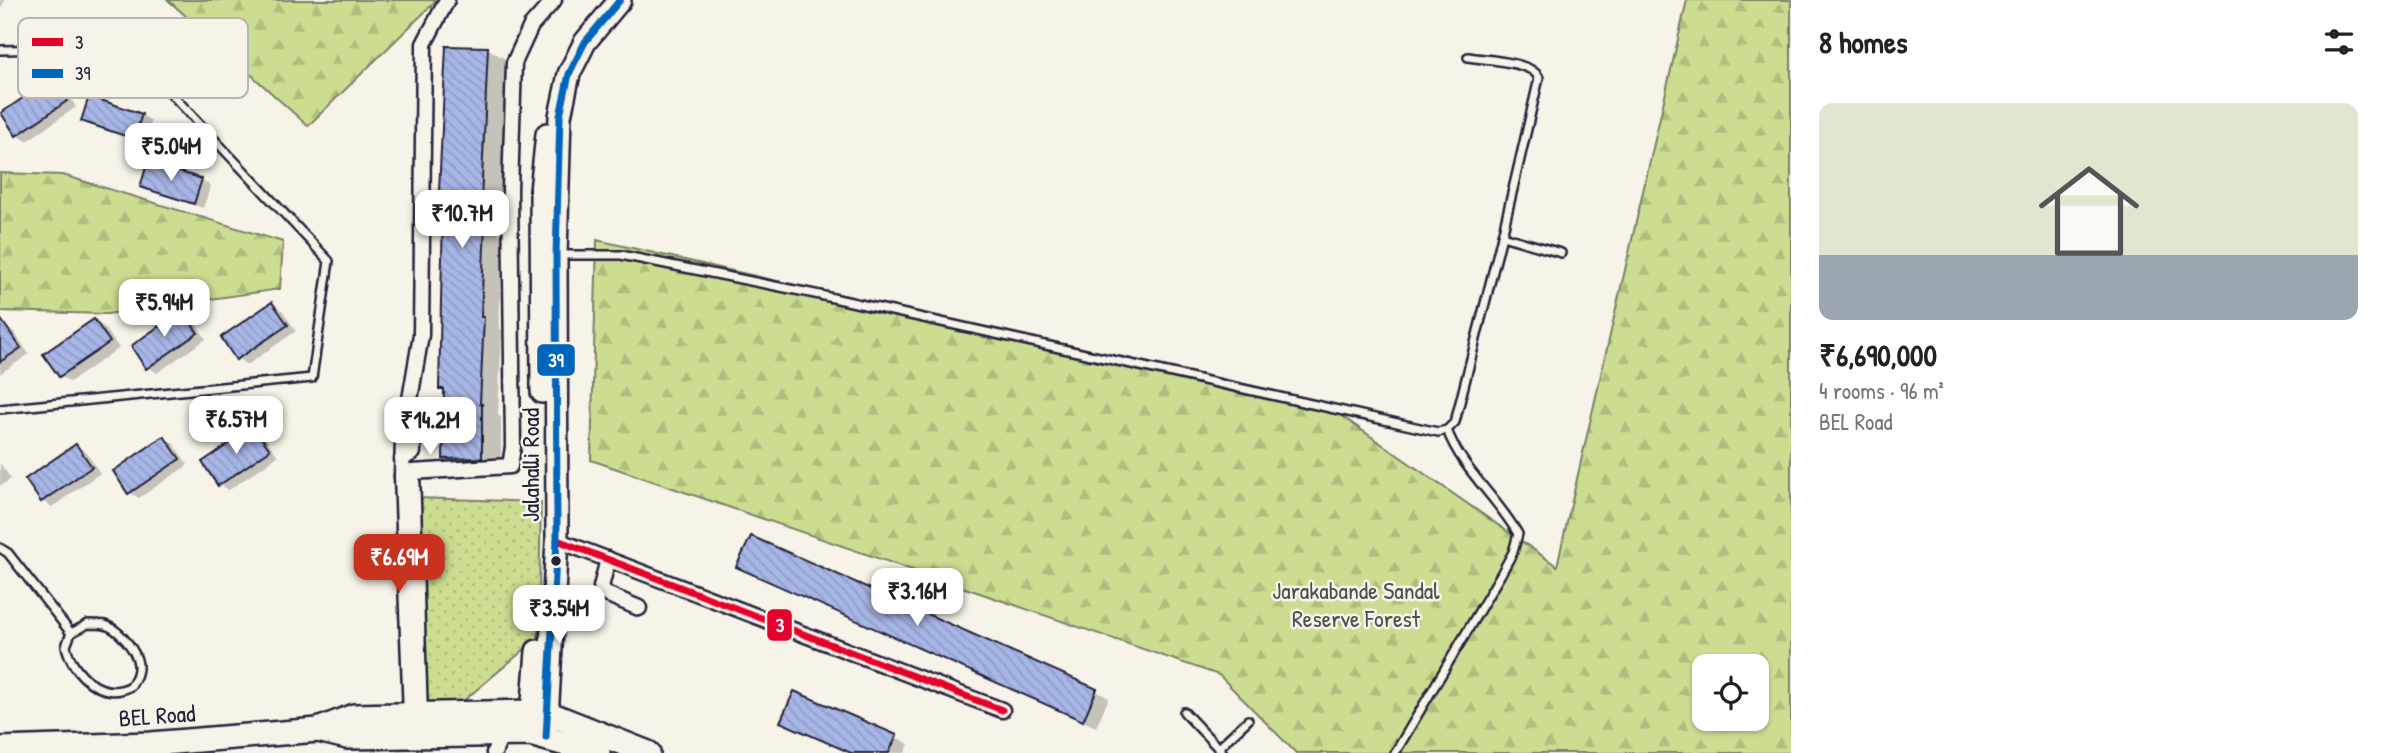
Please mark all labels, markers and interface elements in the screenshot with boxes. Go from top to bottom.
legend [18,18,248,98]
text: 8 homes [1819,22,1907,62]
icon: filters [2320,23,2358,61]
text: 3 [75,29,84,55]
text: 39 [75,60,91,86]
pin: ₹5.04M [114,124,228,183]
text: ₹5.04M [141,130,201,161]
icon: home [2026,148,2152,274]
pin: ₹10.7M [405,190,519,250]
text: ₹10.7M [431,197,493,228]
pin: ₹5.94M [107,280,221,339]
text: ₹5.94M [135,286,193,317]
text: ₹6,690,000 [1819,335,1937,375]
line badge: 39 [536,343,576,377]
text: 39 [548,347,564,373]
text: 4 rooms · 96 m² [1819,375,1944,406]
pin: ₹6.57M [179,396,293,456]
pin: ₹14.2M [373,398,487,457]
text: ₹6.57M [205,403,267,434]
text: ₹14.2M [400,404,460,435]
text: BEL Road [1819,406,1892,437]
street label: Jalahalli Road [514,408,546,522]
pin: ₹6.69M [342,534,456,594]
text: ₹6.69M [370,541,428,572]
unlabelled marker [549,554,563,568]
pin: ₹3.16M [860,568,974,628]
park label: Jarakabande Sandal Reserve Forest [1272,574,1440,634]
text: ₹3.16M [887,575,947,606]
pin: ₹3.54M [502,586,616,645]
text: ₹3.54M [529,592,589,623]
line badge: 3 [766,608,793,642]
text: 3 [776,612,785,638]
map controls [1692,654,1769,731]
button: locate [1692,654,1769,731]
street label: BEL Road [118,696,196,734]

